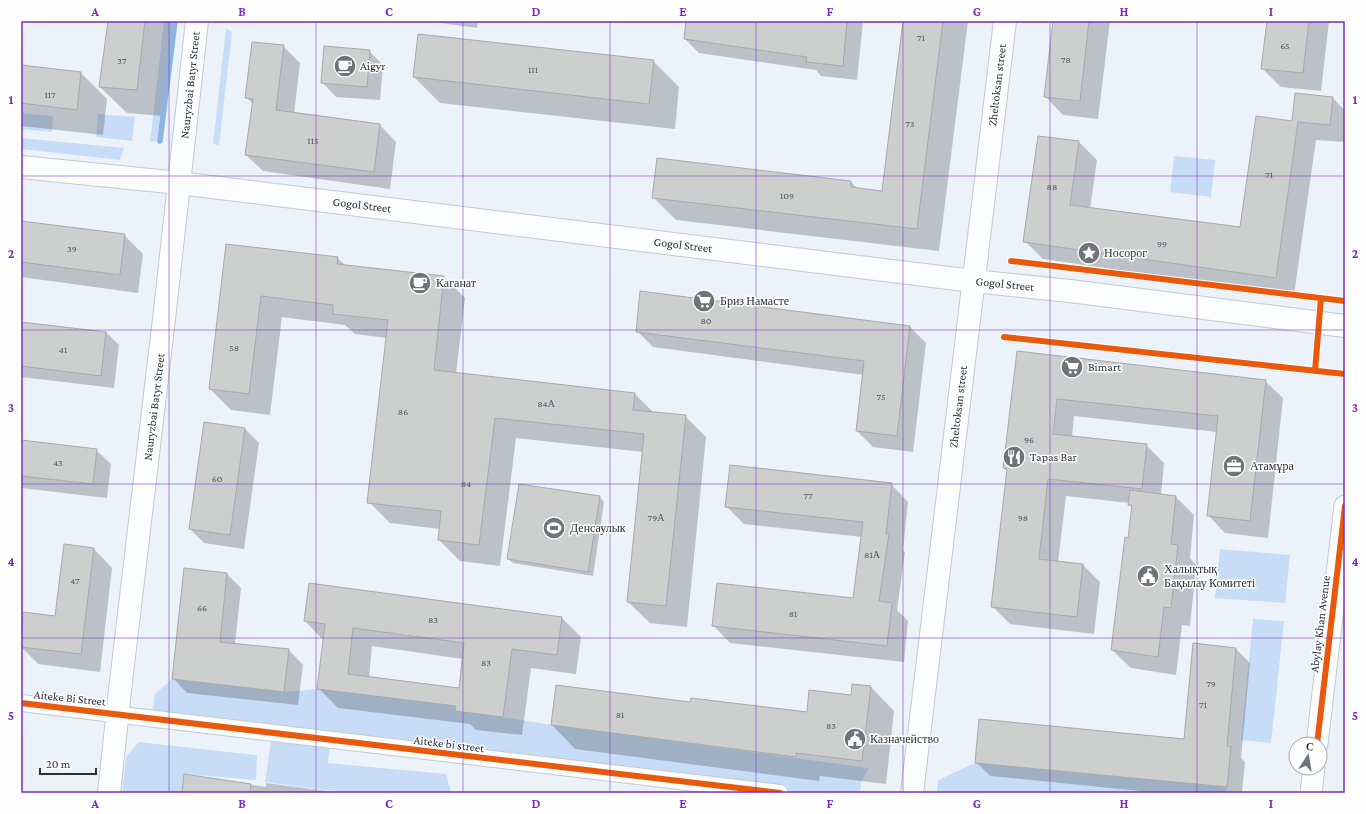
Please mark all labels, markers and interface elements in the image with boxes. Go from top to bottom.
text: A [90,4,99,19]
text: B [238,4,246,19]
text: C [385,4,393,19]
text: D [532,4,541,19]
text: E [679,4,687,19]
text: F [827,4,834,19]
text: G [973,4,981,19]
text: H [1120,4,1129,19]
text: I [1269,4,1273,19]
street label: Nauryzbai Batyr Street [177,30,203,139]
house number: 71 [917,32,925,43]
house number: 65 [1280,40,1290,51]
street label: Zheltoksan street [985,42,1009,127]
cafe icon: Aigyr [332,53,358,79]
house number: 78 [1061,54,1071,65]
house number: 37 [117,55,127,66]
place label: Aigyr [360,59,386,73]
house number: 111 [528,64,538,75]
house number: 117 [44,89,56,100]
text: 1 [9,92,14,107]
text: 1 [1353,92,1358,107]
house number: 73 [905,118,915,129]
house number: 115 [307,135,319,146]
house number: 71 [1265,169,1273,180]
house number: 88 [1047,181,1057,192]
house number: 109 [780,190,794,201]
street label: Gogol Street [332,194,393,216]
street label: Gogol Street [653,234,714,256]
house number: 99 [1157,238,1167,249]
place icon: Носорог [1076,240,1102,266]
house number: 39 [67,243,77,254]
text: 2 [8,246,15,261]
place label: Носорог [1104,246,1147,260]
text: 2 [1352,246,1359,261]
cafe icon: Каганат [407,270,433,296]
street label: Gogol Street [975,274,1036,294]
place label: Каганат [436,276,477,290]
supermarket icon: Бриз Намасте [691,288,717,314]
place label: Бриз Намасте [720,294,789,308]
house number: 80 [700,315,712,326]
house number: 58 [229,342,239,353]
house number: 41 [59,344,67,355]
street label: Nauryzbai Batyr Street [140,352,168,461]
supermarket icon: Bimart [1059,354,1085,380]
place label: Bimart [1088,360,1122,374]
street label: Zheltoksan street [946,364,970,449]
house number: 75 [876,391,886,402]
house number: 84А [537,398,556,409]
text: 3 [8,400,14,415]
text: 3 [1352,400,1358,415]
house number: 86 [398,406,408,417]
house number: 96 [1024,434,1034,445]
restaurant icon: Tapas Bar [1001,444,1027,470]
place label: Tapas Bar [1030,450,1078,464]
office icon: Атамұра [1221,453,1247,479]
house number: 43 [53,457,63,468]
place label: Атамұра [1250,459,1294,473]
house number: 60 [212,473,223,484]
house number: 84 [461,478,471,489]
house number: 77 [803,490,813,501]
house number: 79А [648,512,665,523]
house number: 98 [1018,512,1028,523]
sports icon: Денсаулык [541,515,567,541]
place label: Денсаулык [570,521,626,535]
house number: 81А [864,549,881,560]
text: 4 [7,554,15,569]
text: 4 [1351,554,1359,569]
place label: Халықтық Бақылау Комитеті [1164,562,1256,590]
public building icon: Халықтық Бақылау Комитеті [1135,563,1161,589]
house number: 47 [70,575,80,586]
street label: Abylay Khan Avenue [1307,575,1333,673]
house number: 66 [197,602,207,613]
house number: 81 [789,608,797,619]
house number: 83 [428,614,438,625]
house number: 83 [481,657,491,668]
house number: 79 [1206,678,1216,689]
street label: Aiteke Bi Street [33,687,108,709]
house number: 71 [1199,699,1207,710]
text: 5 [8,708,14,723]
text: 5 [1352,708,1358,723]
house number: 81 [616,709,624,720]
house number: 83 [826,720,836,731]
public building icon: Казначейство [842,726,868,752]
place label: Казначейство [870,732,939,746]
street label: Aiteke bi street [413,733,486,755]
north arrow [1288,736,1328,776]
text: С [1305,740,1315,753]
scale bar [40,750,96,776]
text: 20 m [46,757,71,771]
text: A [90,796,99,811]
text: B [238,796,246,811]
text: C [385,796,393,811]
text: D [532,796,541,811]
text: E [679,796,687,811]
text: F [827,796,834,811]
text: G [973,796,981,811]
text: H [1120,796,1129,811]
text: I [1269,796,1273,811]

